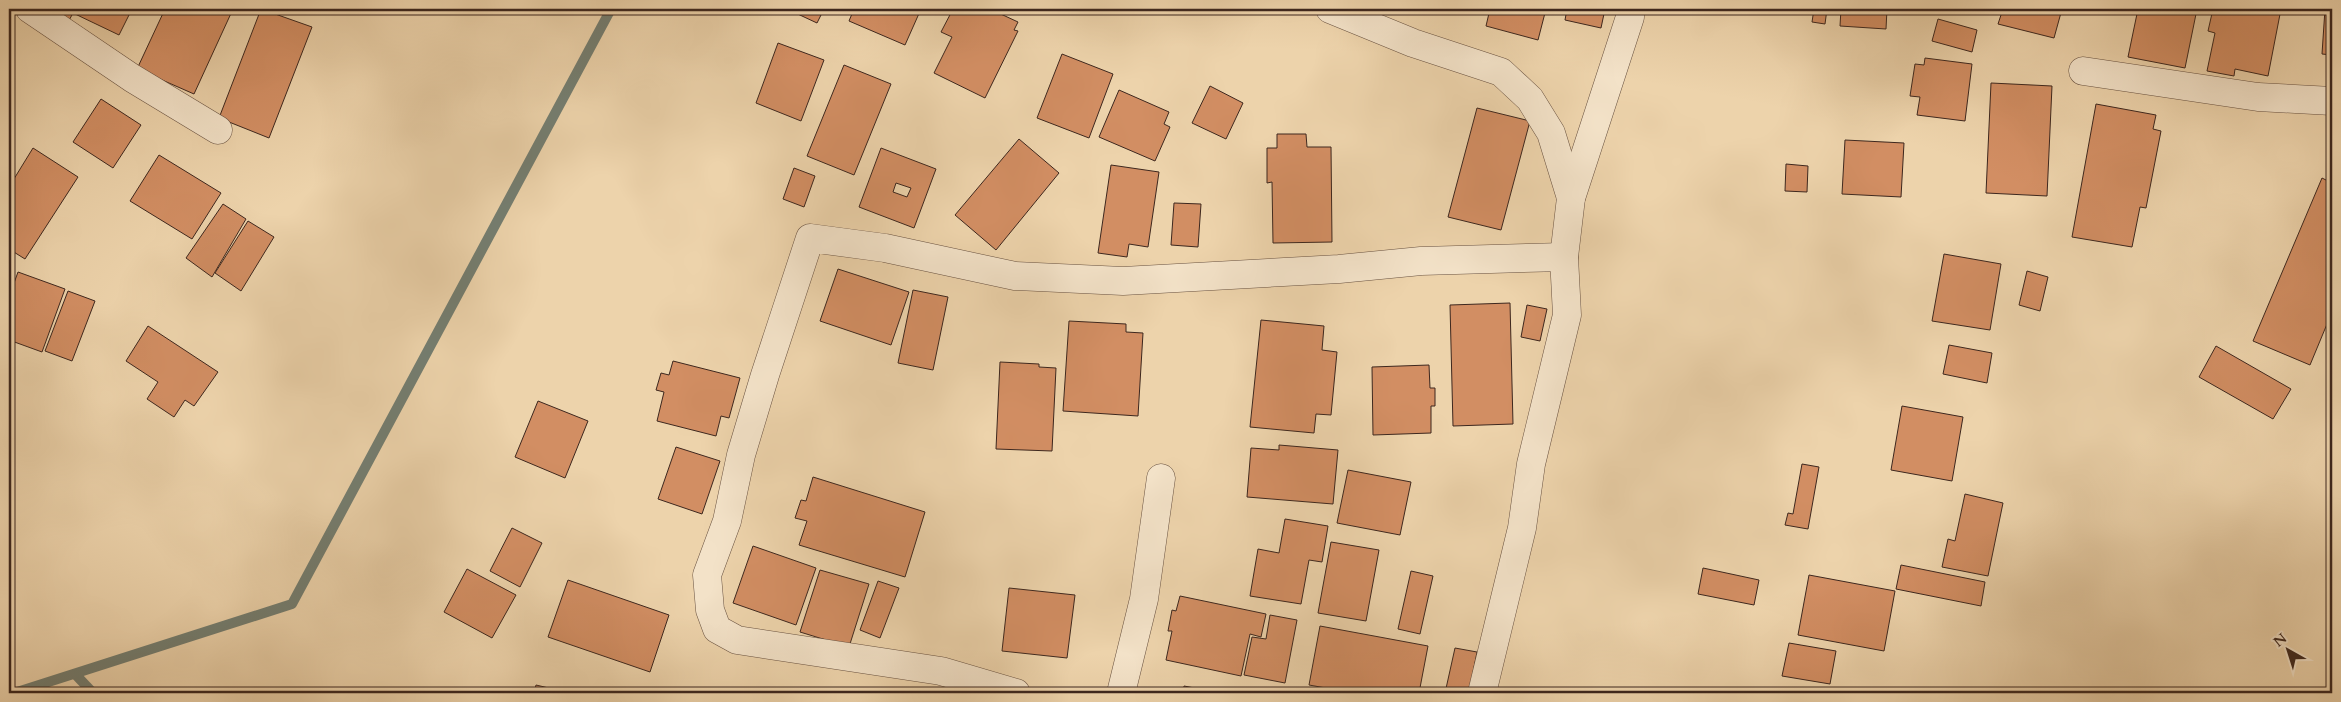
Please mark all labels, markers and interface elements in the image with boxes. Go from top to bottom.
north arrow [2264,624,2314,674]
text: N [2269,629,2291,651]

